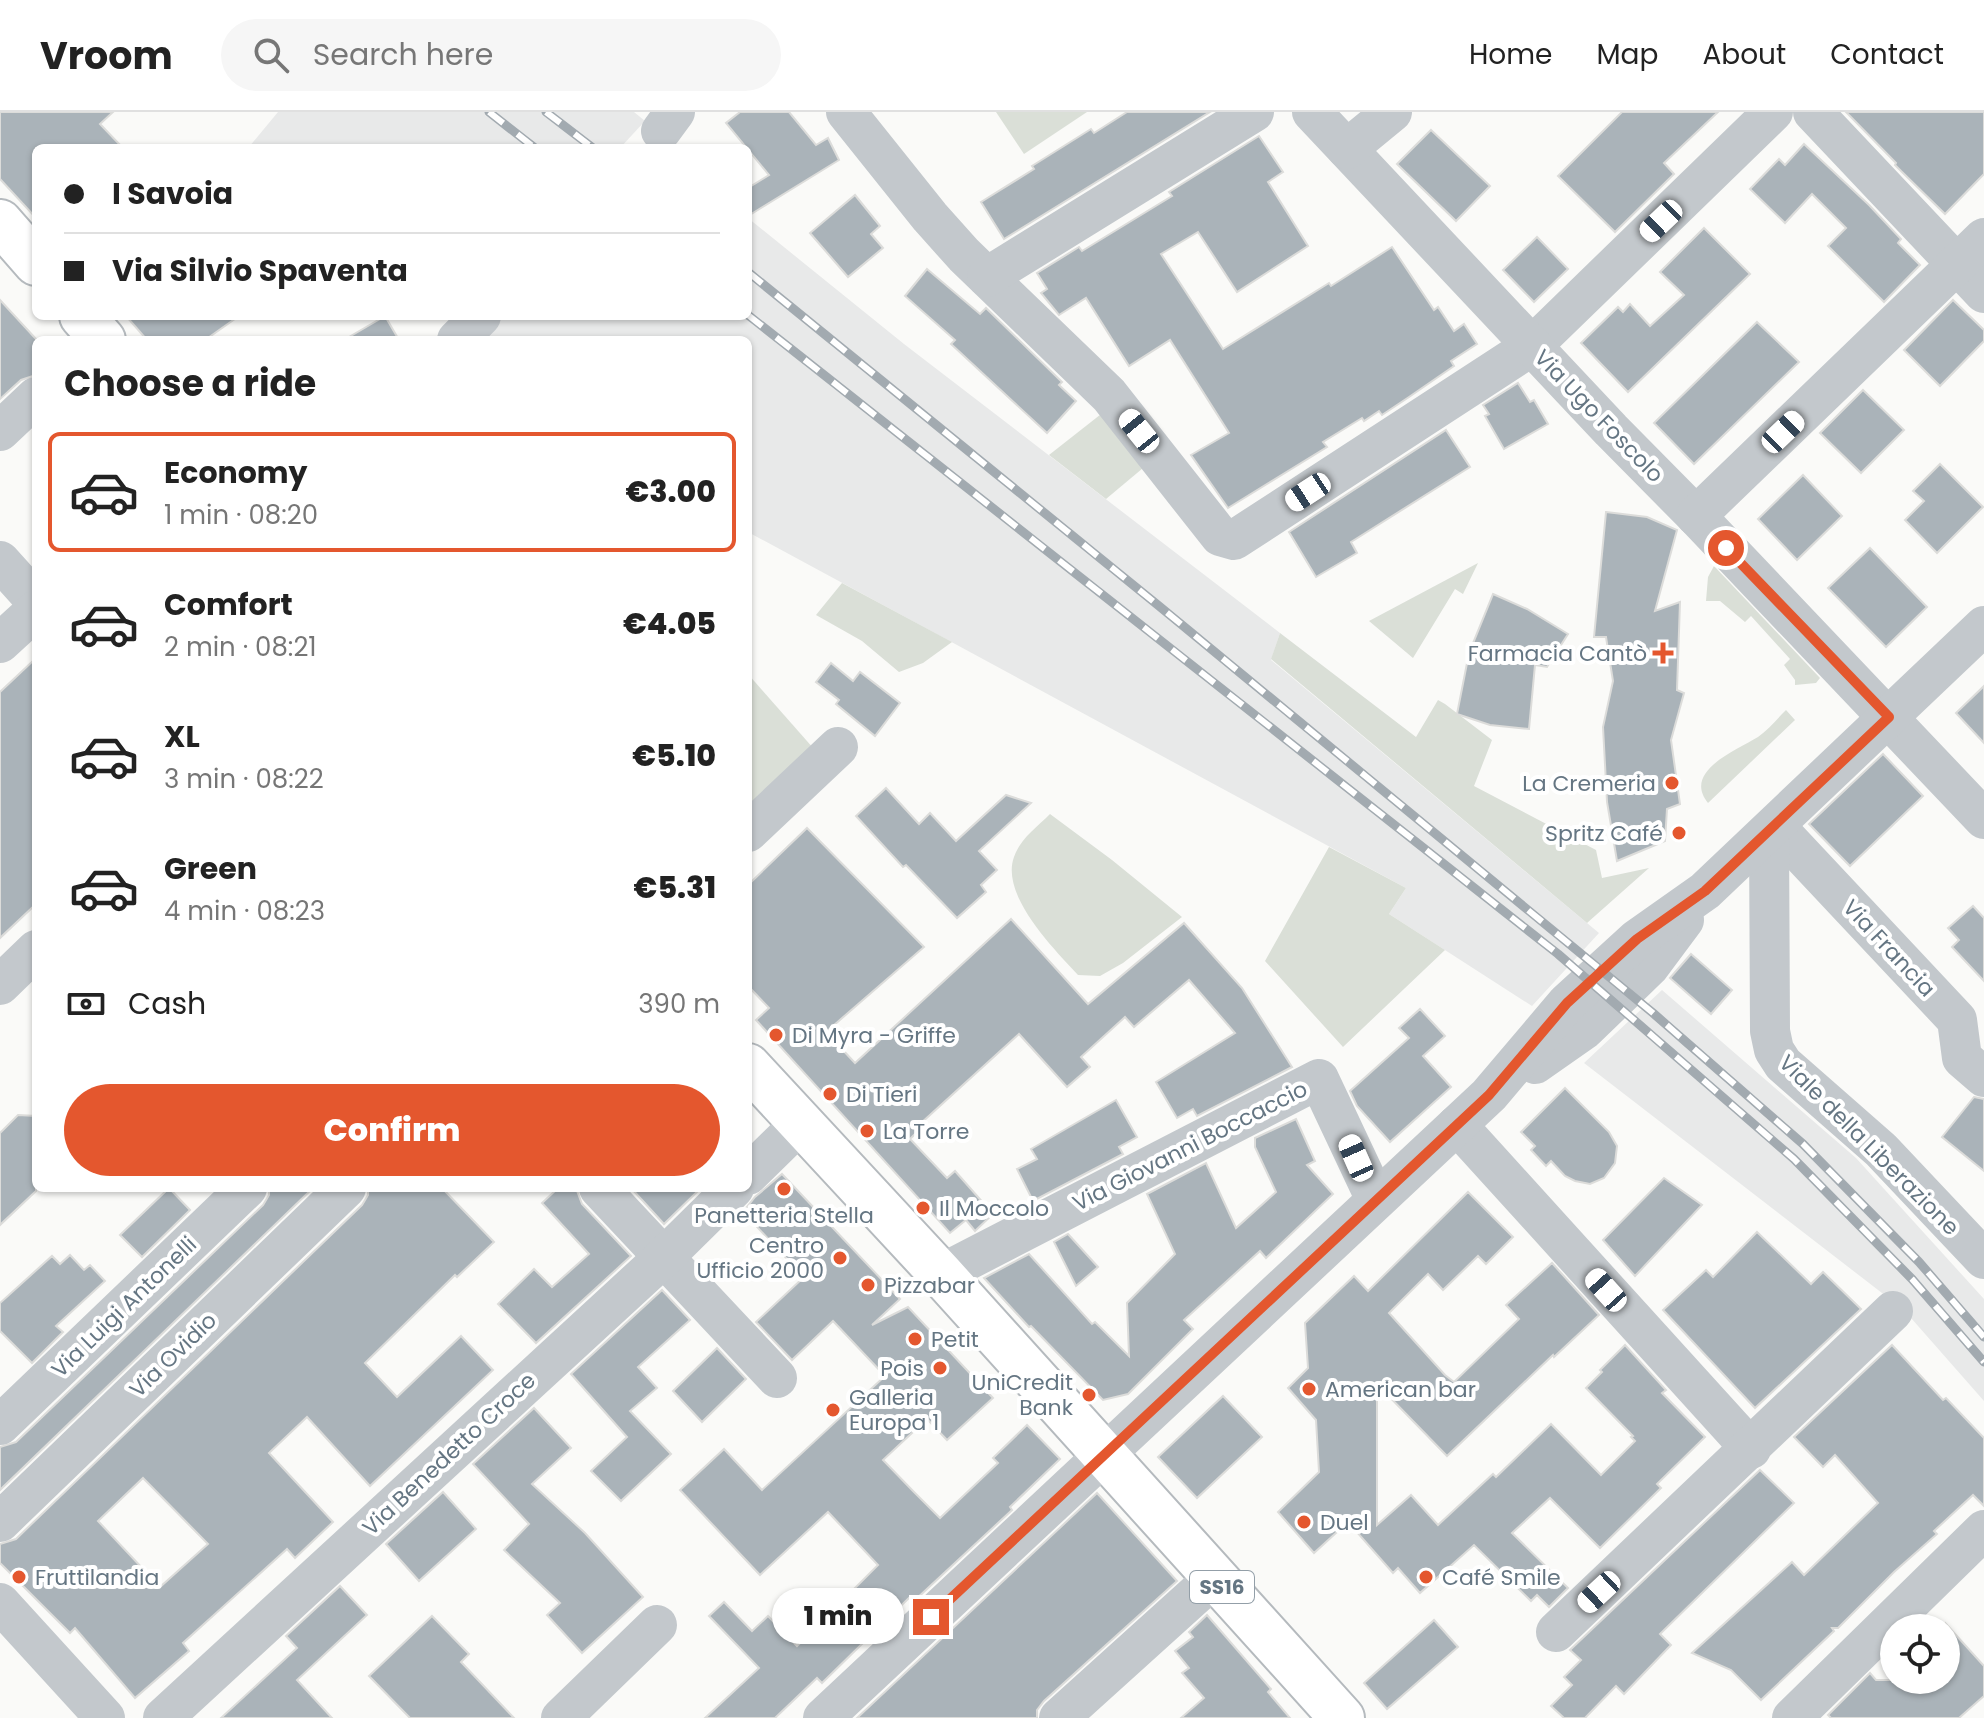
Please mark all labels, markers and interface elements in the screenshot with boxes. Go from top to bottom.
search box [221,19,781,91]
text: Vroom [40,29,173,82]
icon: search [249,33,293,77]
text: Search here [313,33,493,76]
text: Home [1469,35,1552,74]
text: Map [1596,35,1658,74]
text: About [1702,35,1786,74]
text: Contact [1830,35,1944,74]
text: I Savoia [112,172,233,215]
car [1635,196,1687,246]
text: Via Silvio Spaventa [112,249,408,292]
street label: Via Ugo Foscolo [1527,343,1671,489]
text: Choose a ride [64,358,316,409]
car [1115,405,1163,457]
car [1757,407,1809,457]
text: Economy [164,451,308,494]
icon: car [68,456,140,528]
car [1281,469,1335,515]
text: €3.00 [625,470,716,513]
text: 1 min · 08:20 [164,497,318,533]
route start [1708,530,1744,566]
text: Comfort [164,583,293,626]
icon: car [68,588,140,660]
text: €4.05 [623,602,716,645]
text: 2 min · 08:21 [164,629,317,665]
place label: Farmacia Cantò [1468,638,1647,669]
marker: Farmacia Cantò [1654,644,1672,662]
text: XL [164,715,200,758]
icon: car [68,720,140,792]
text: €5.10 [632,734,716,777]
text: 3 min · 08:22 [164,761,324,797]
place label: La Cremeria [1522,768,1656,799]
marker: La Cremeria [1663,774,1681,792]
place label: Spritz Café [1545,818,1663,849]
marker: Spritz Café [1670,824,1688,842]
text: Green [164,847,257,890]
icon: car [68,852,140,924]
text: €5.31 [634,866,716,909]
street label: Via Francia [1836,892,1942,1004]
text: 4 min · 08:23 [164,893,325,929]
icon: cash [64,982,108,1026]
text: Cash [128,982,206,1025]
text: 390 m [638,986,720,1022]
place label: Di Myra - Griffe [792,1020,956,1051]
marker: Di Myra - Griffe [767,1026,785,1044]
street label: Viale della Liberazione [1772,1048,1966,1242]
street label: Via Giovanni Boccaccio [1067,1073,1313,1219]
place label: Di Tieri [846,1079,917,1110]
button: Confirm [64,1084,720,1176]
marker: Di Tieri [821,1085,839,1103]
place label: La Torre [883,1116,969,1147]
marker: La Torre [858,1122,876,1140]
car [1335,1131,1377,1185]
marker: Panetteria Stella [775,1180,793,1198]
place label: Il Moccolo [939,1193,1049,1224]
marker: Il Moccolo [914,1199,932,1217]
place label: Panetteria Stella [694,1200,874,1231]
street label: Via Luigi Antonelli [44,1229,204,1385]
place label: Centro Ufficio 2000 [696,1230,824,1286]
marker: Centro Ufficio 2000 [831,1249,849,1267]
car [1581,1264,1631,1316]
place label: Pizzabar [884,1270,975,1301]
marker: Pizzabar [859,1276,877,1294]
street label: Via Ovidio [123,1305,223,1405]
place label: Petit [931,1324,979,1355]
marker: Petit [906,1330,924,1348]
place label: Pois [880,1353,924,1384]
marker: Pois [931,1359,949,1377]
street label: Via Benedetto Croce [356,1365,542,1543]
place label: UniCredit Bank [972,1367,1074,1423]
place label: American bar [1325,1374,1476,1405]
marker: American bar [1300,1380,1318,1398]
place label: Galleria Europa 1 [849,1382,939,1438]
marker: UniCredit Bank [1080,1386,1098,1404]
marker: Galleria Europa 1 [824,1401,842,1419]
place label: Duel [1320,1507,1369,1538]
marker: Duel [1295,1513,1313,1531]
place label: Fruttilandia [35,1562,159,1593]
place label: Café Smile [1442,1562,1561,1593]
car [1573,1567,1625,1617]
marker: Fruttilandia [10,1568,28,1586]
marker: Café Smile [1417,1568,1435,1586]
road number: SS16 [1190,1571,1254,1603]
callout: 1 min [771,1589,903,1645]
text: 1 min [804,1598,872,1634]
route end [913,1599,949,1635]
map controls [1880,1614,1960,1694]
button: locate [1880,1614,1960,1694]

